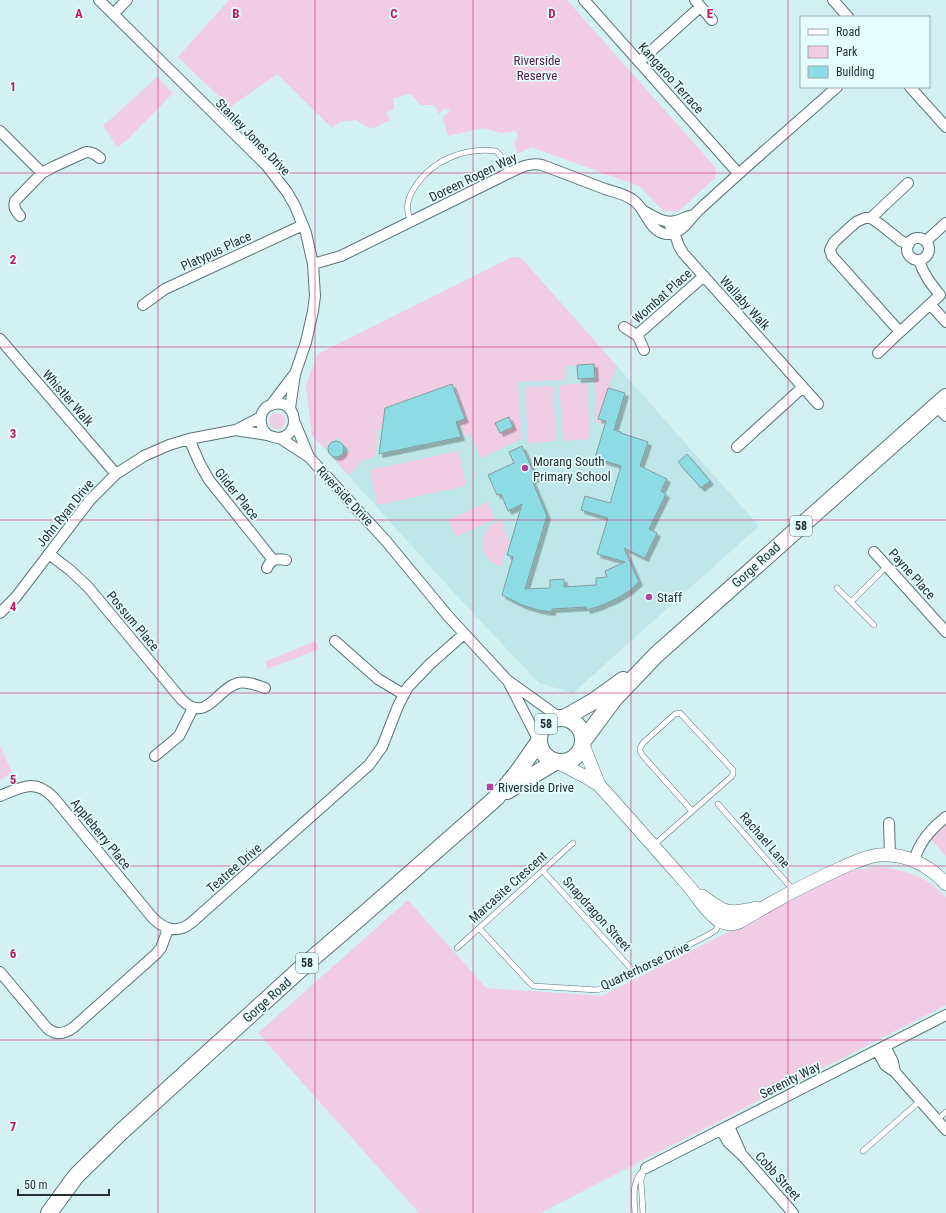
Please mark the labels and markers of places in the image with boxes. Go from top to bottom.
place label: Morang South Primary School [533,454,611,484]
marker: Morang South Primary School [520,463,530,473]
place label: Staff [657,590,682,605]
marker: Staff [644,592,654,602]
place label: Riverside Drive [498,780,574,795]
marker: Riverside Drive [485,782,495,792]

